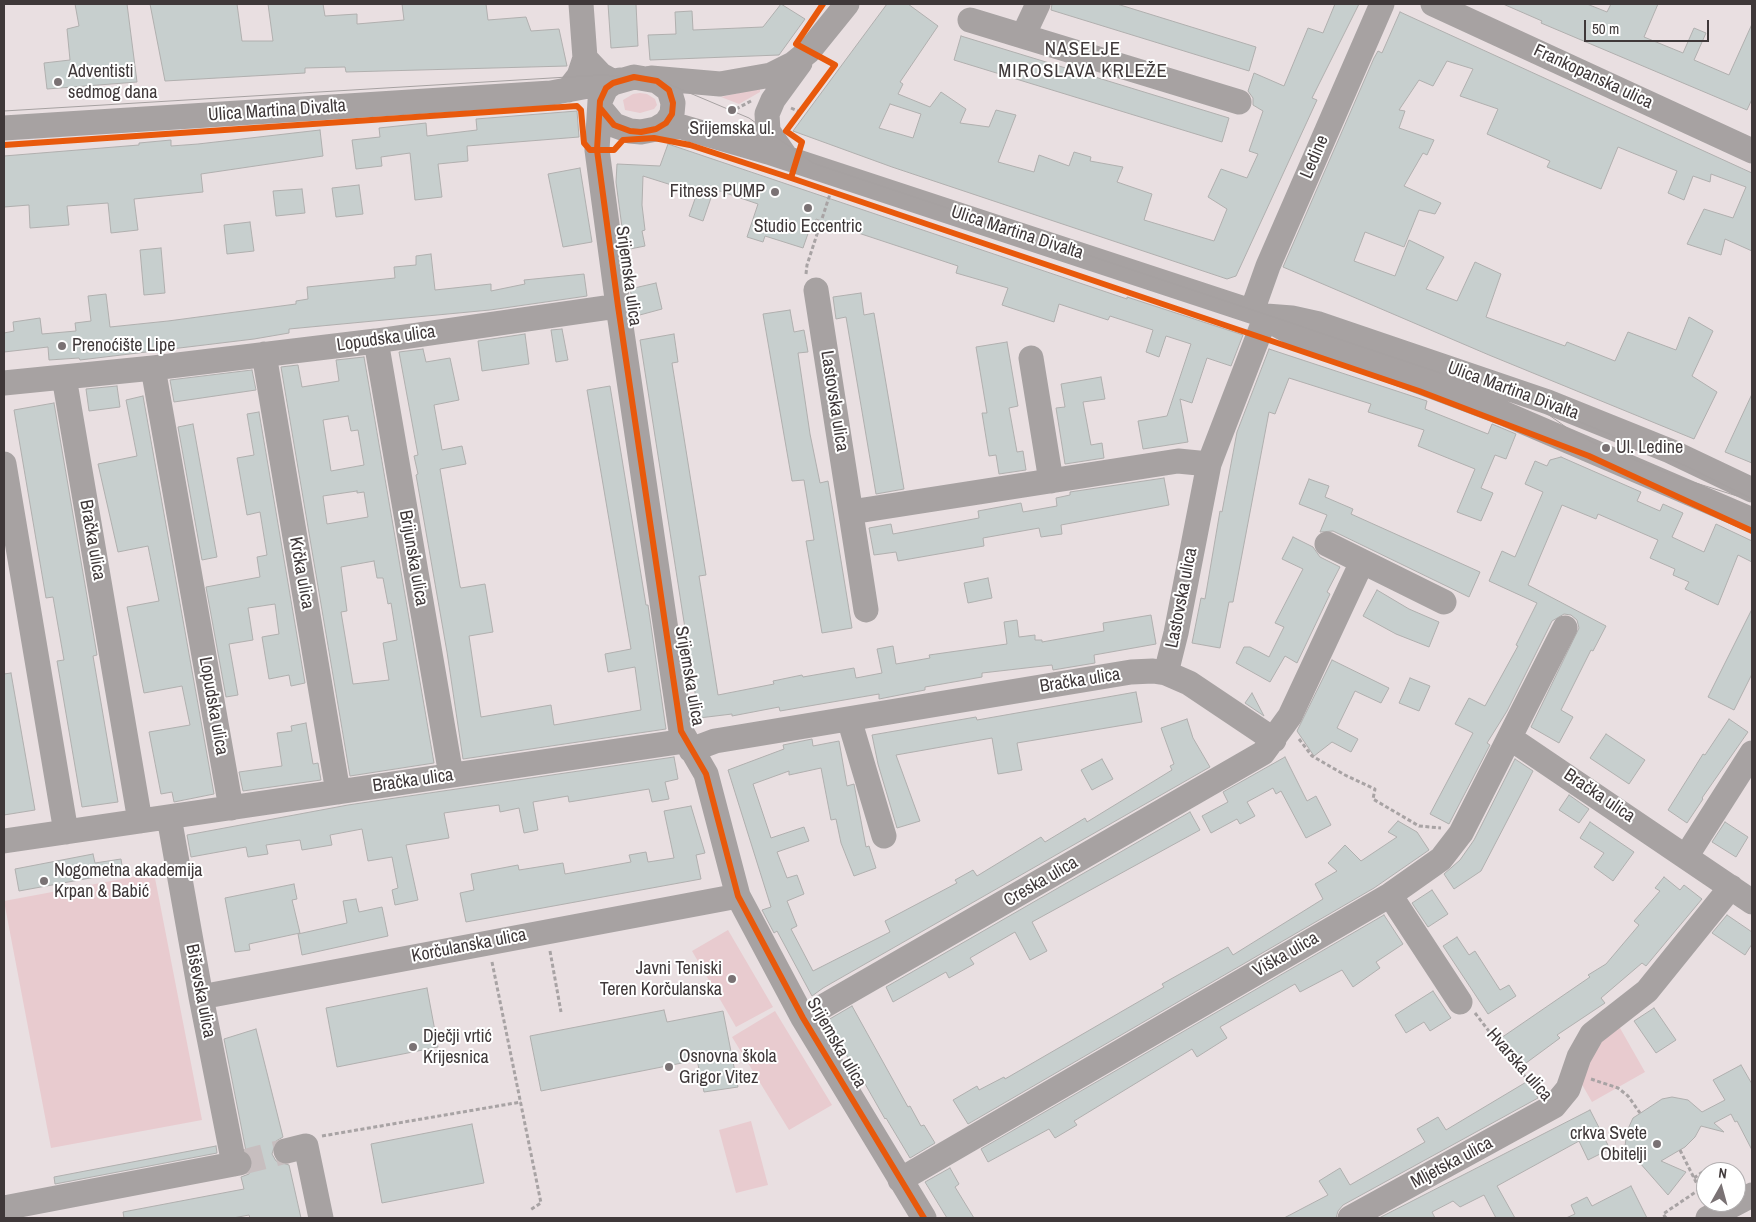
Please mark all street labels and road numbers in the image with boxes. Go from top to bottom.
street label: Frankopanska ulica [1530,40,1656,114]
street label: Ulica Martina Divalta [208,95,346,127]
street label: Ledine [1296,132,1334,182]
street label: Ulica Martina Divalta [948,201,1086,265]
street label: Srijemska ulica [610,225,646,327]
street label: Lopudska ulica [335,321,437,357]
street label: Lastovska ulica [815,349,853,453]
street label: Ulica Martina Divalta [1445,357,1581,425]
street label: Bračka ulica [74,498,110,582]
street label: Brijunska ulica [394,508,432,608]
street label: Krčka ulica [284,535,318,611]
street label: Lastovska ulica [1162,546,1202,650]
street label: Srijemska ulica [670,624,708,728]
street label: Lopudska ulica [194,655,232,757]
street label: Bračka ulica [1038,664,1122,698]
street label: Bračka ulica [1559,764,1639,828]
street label: Bračka ulica [371,765,455,797]
street label: Creska ulica [1000,852,1082,912]
street label: Korčulanska ulica [410,924,528,968]
street label: Viška ulica [1249,928,1323,982]
street label: Biševska ulica [180,942,220,1040]
street label: Srijemska ulica [801,994,871,1092]
street label: Hvarska ulica [1482,1024,1556,1106]
street label: Mljetska ulica [1407,1132,1497,1194]

